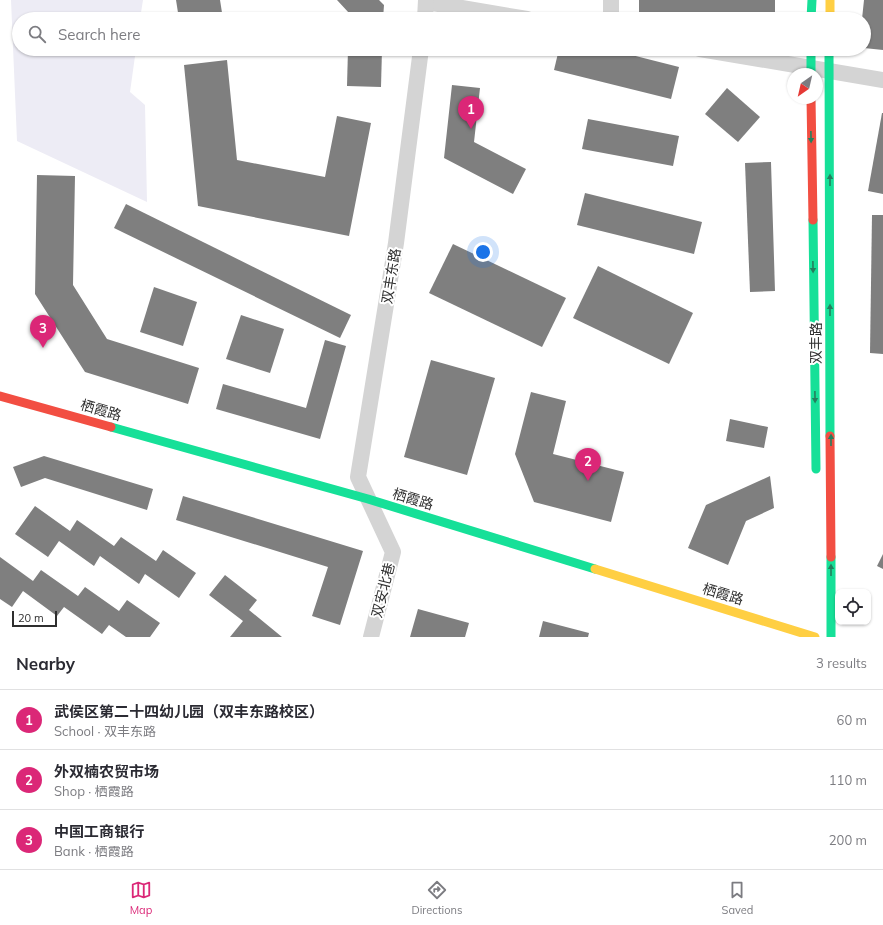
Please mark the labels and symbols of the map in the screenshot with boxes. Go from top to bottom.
north arrow [787,68,823,104]
pin: 1 [458,96,484,129]
one-way arrow [808,131,815,143]
one-way arrow [827,173,833,186]
your location [473,242,493,262]
street label: 双丰东路 [378,247,404,305]
one-way arrow [810,261,816,274]
one-way arrow [827,303,833,316]
pin: 3 [30,315,56,348]
street label: 双丰路 [807,322,825,364]
one-way arrow [812,391,818,404]
street label: 栖霞路 [78,396,124,424]
one-way arrow [828,433,834,446]
pin: 2 [575,448,601,481]
street label: 栖霞路 [390,484,436,514]
street label: 双安北巷 [367,561,399,619]
one-way arrow [828,563,834,576]
street label: 栖霞路 [700,579,746,609]
scale bar [12,609,57,628]

